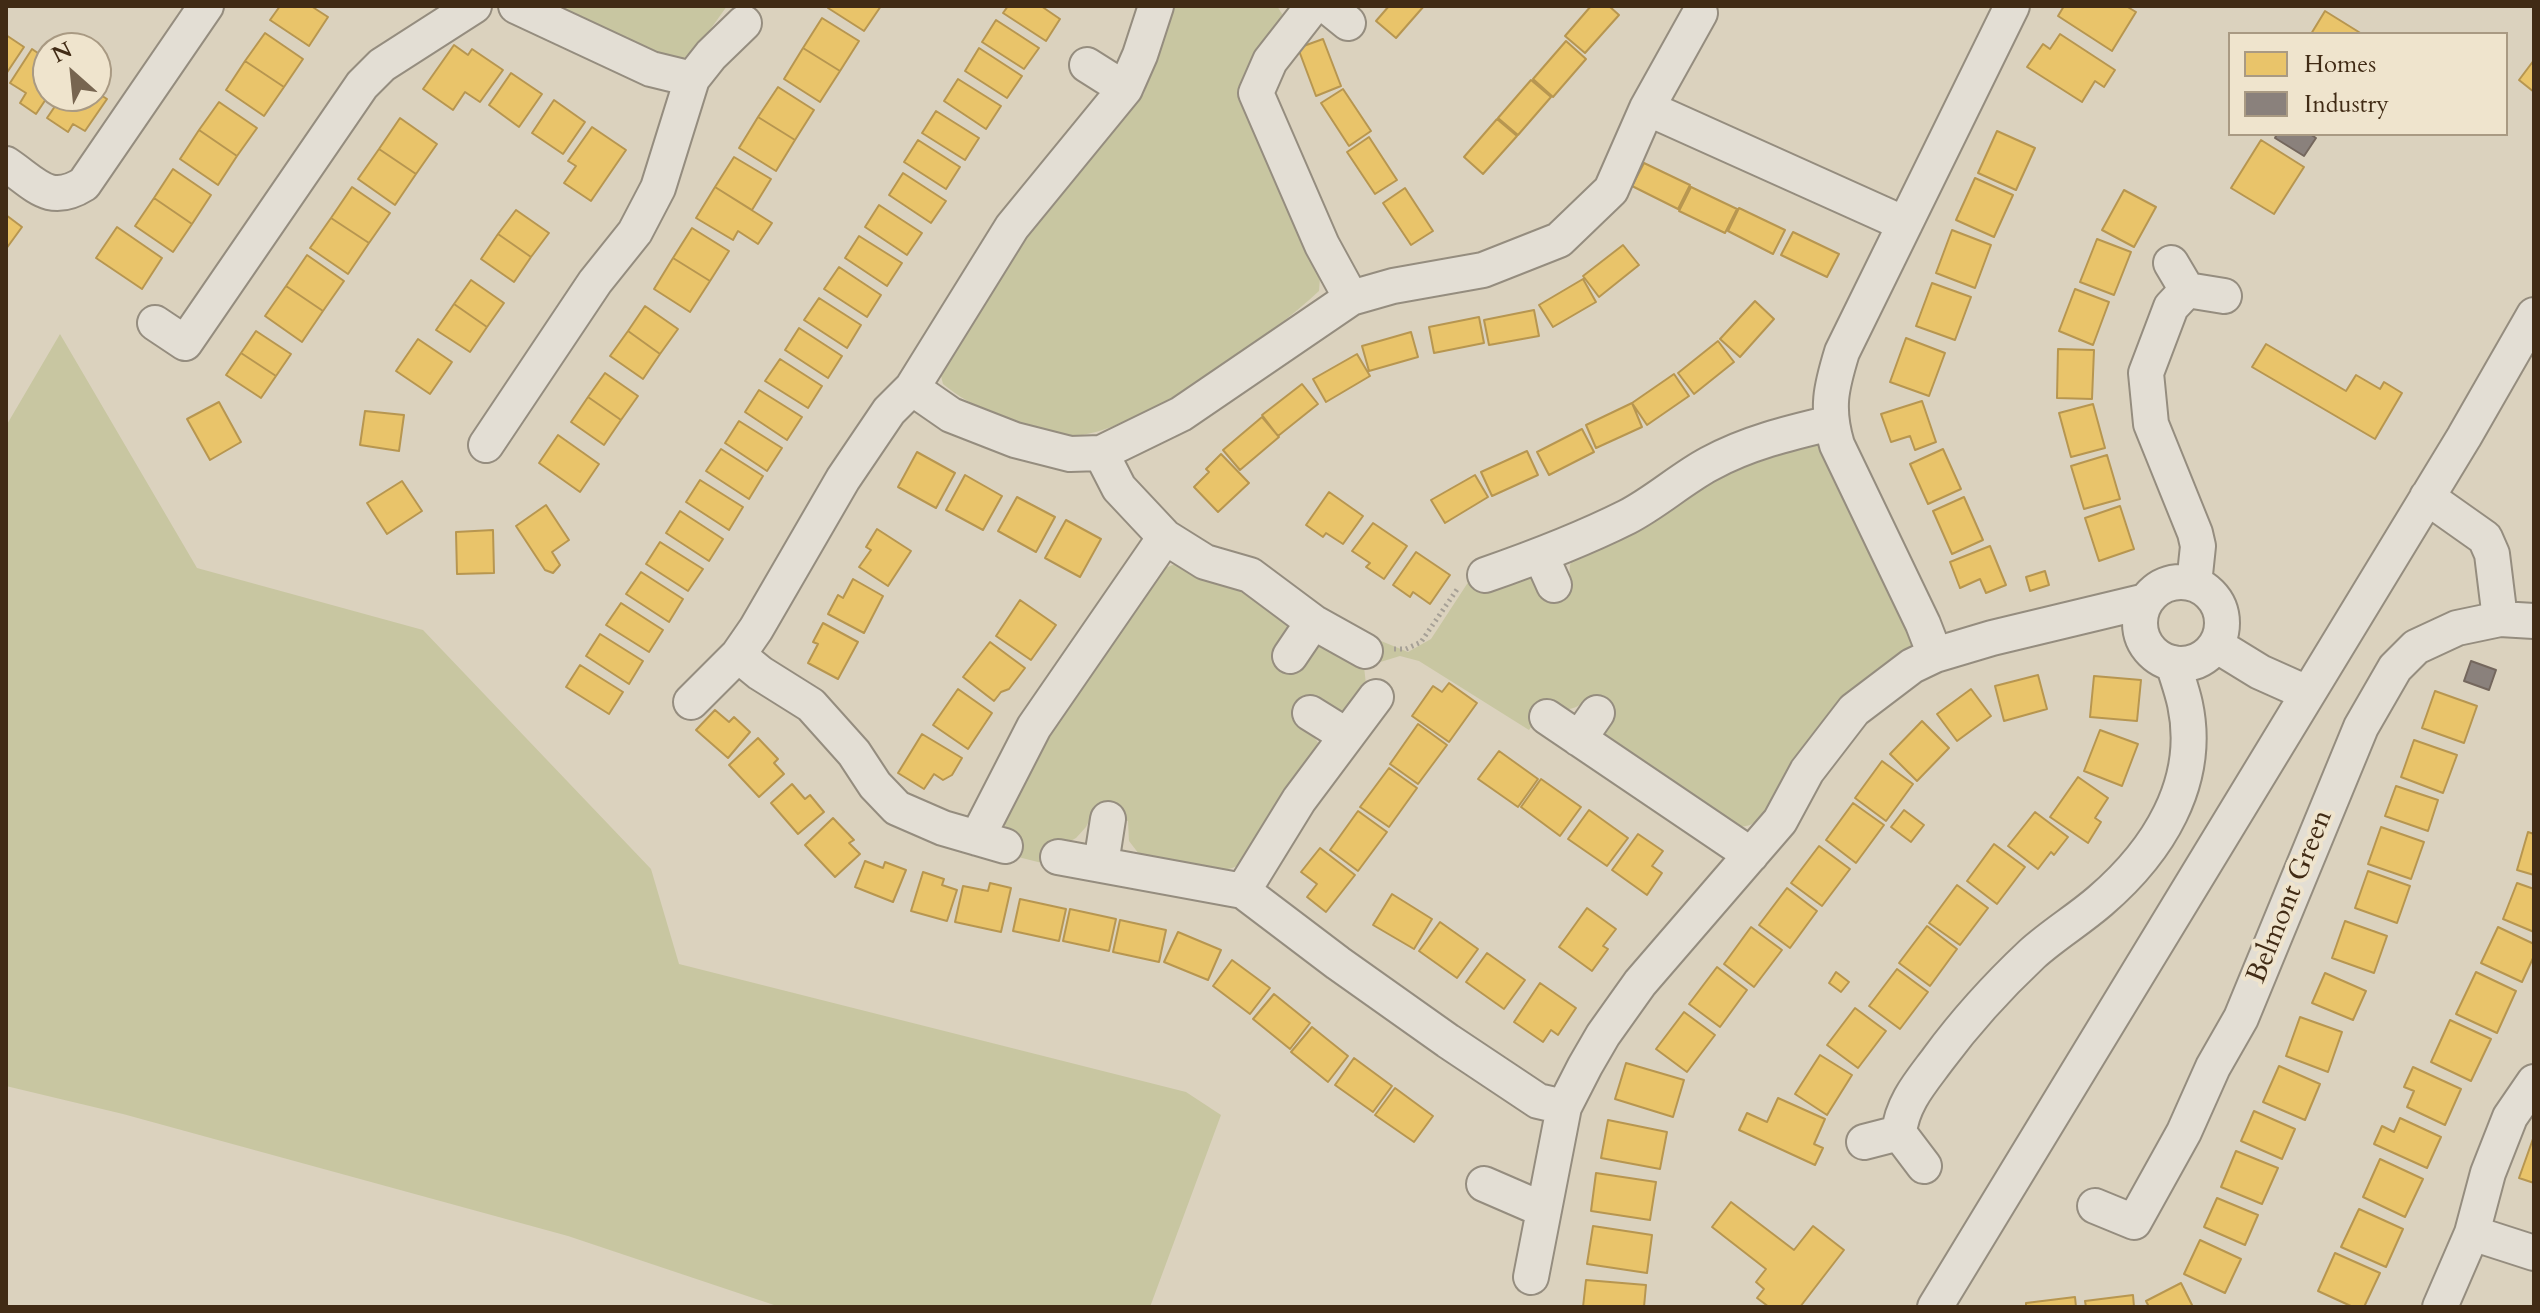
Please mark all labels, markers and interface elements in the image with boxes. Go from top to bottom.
north arrow [32,32,112,112]
legend [2228,32,2508,136]
text: N [47,35,77,70]
text: Homes [2304,48,2376,81]
text: Industry [2304,88,2389,121]
street label: Belmont Green [2241,806,2341,988]

